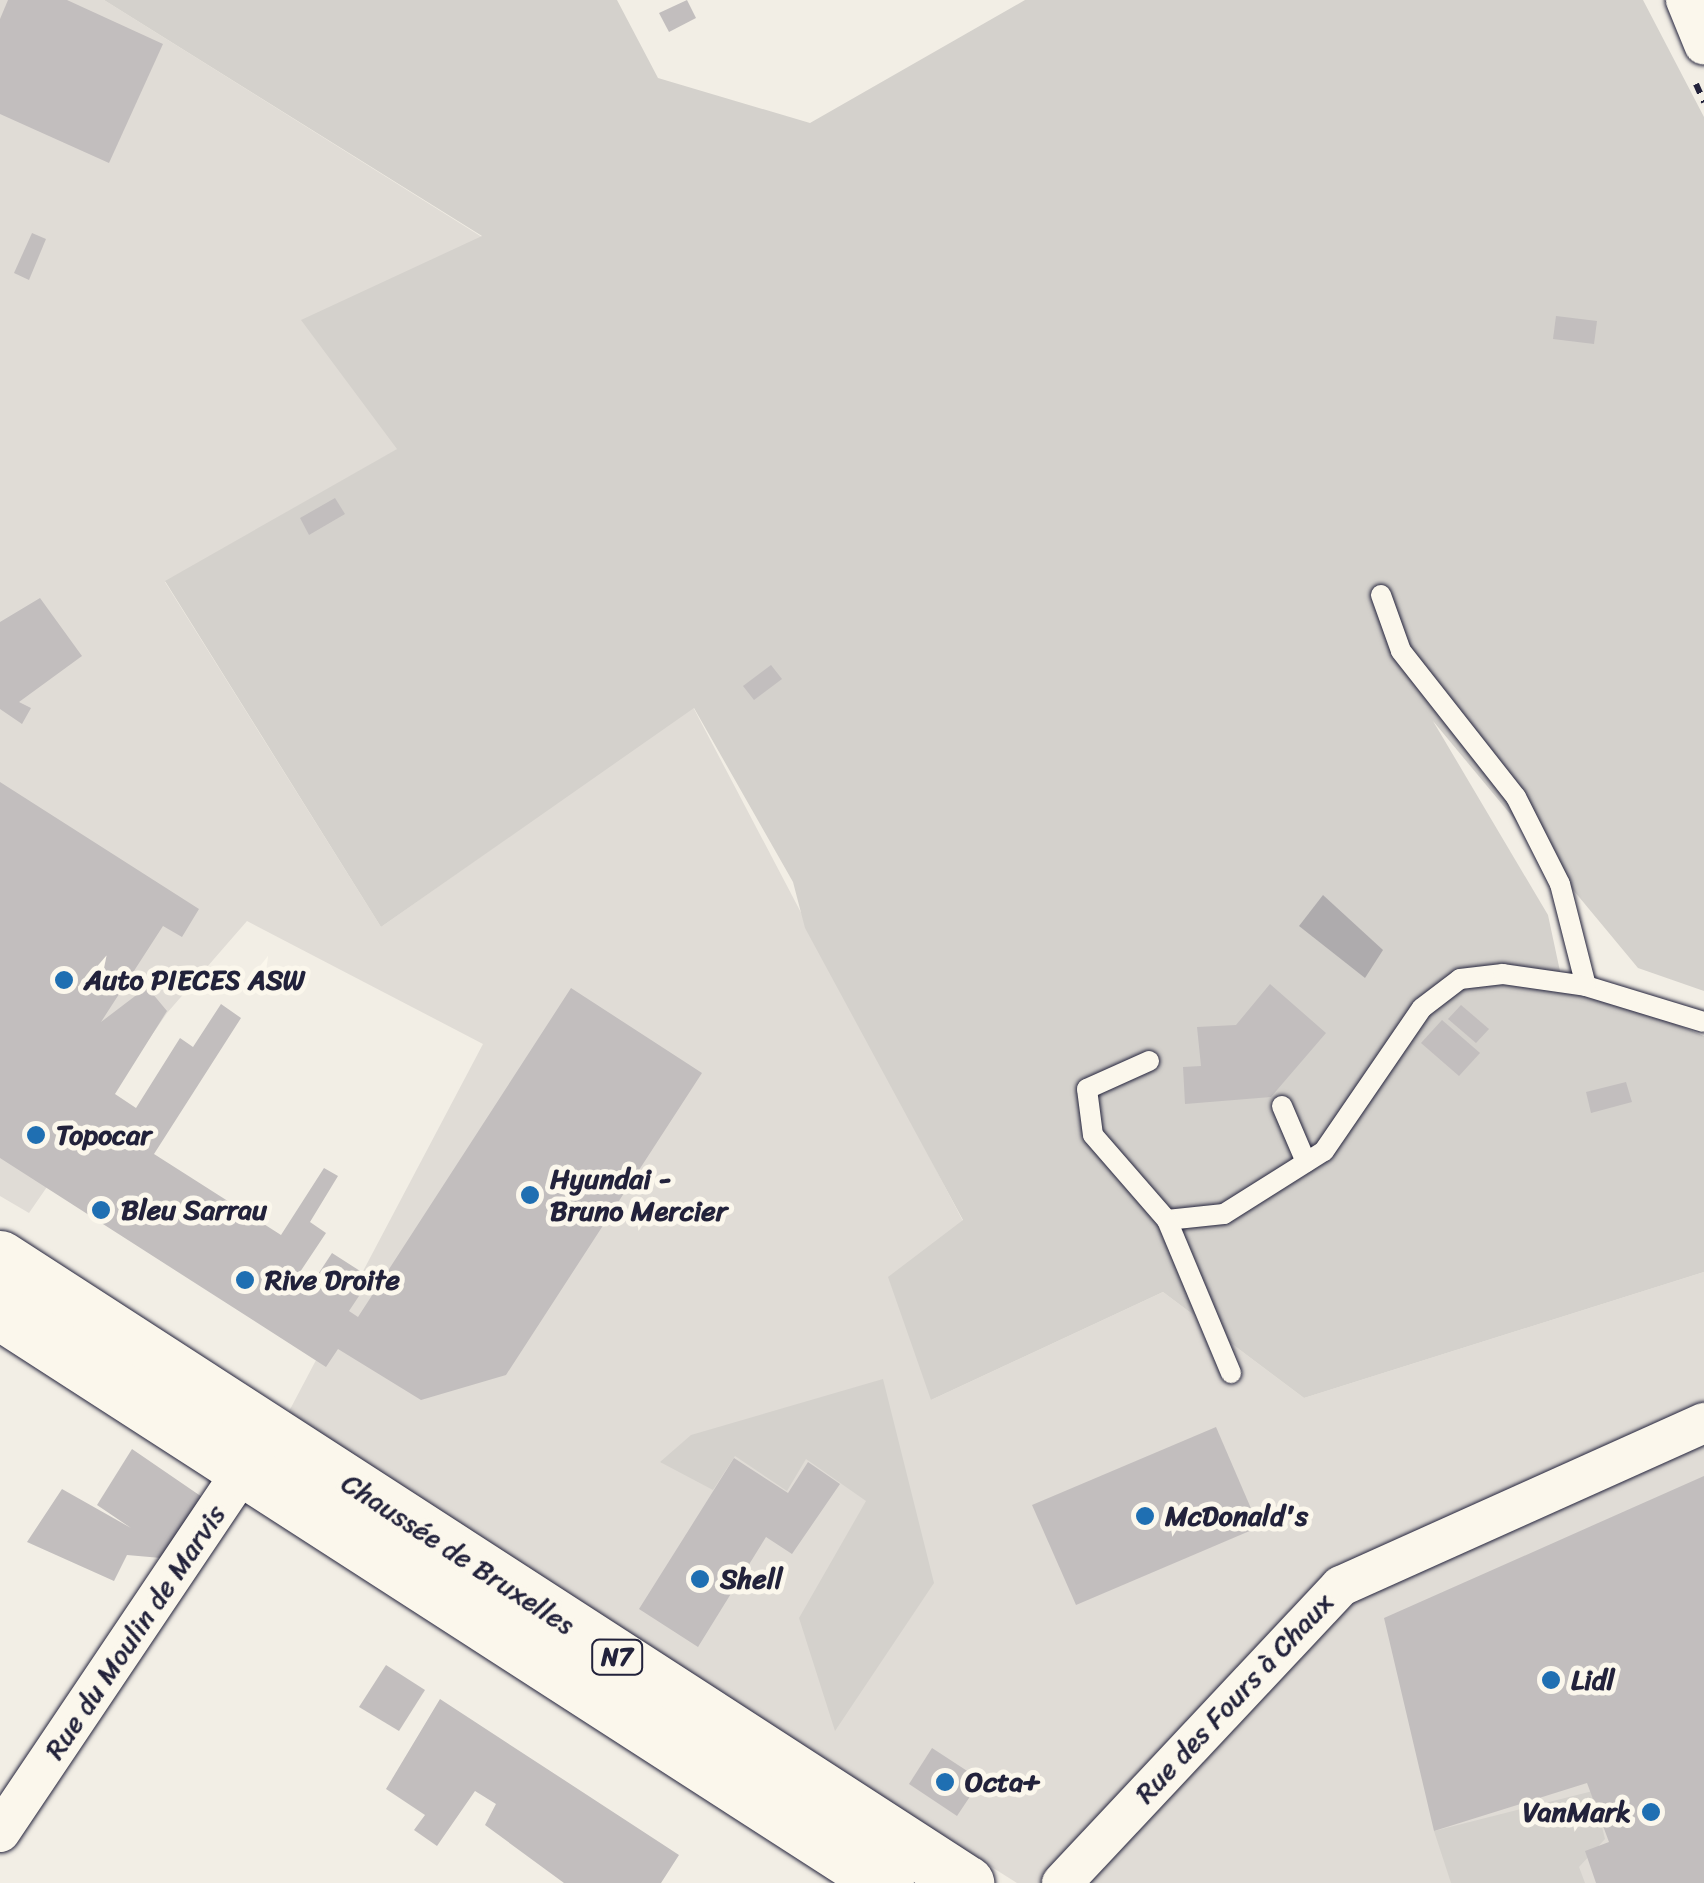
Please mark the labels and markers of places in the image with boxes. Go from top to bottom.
place label: Auto PIECES ASW [84,963,308,997]
marker: Auto PIECES ASW [53,969,75,991]
place label: Topocar [56,1118,152,1152]
marker: Topocar [25,1124,47,1146]
place label: Hyundai - Bruno Mercier [550,1162,726,1228]
marker: Hyundai - Bruno Mercier [519,1184,541,1206]
place label: Bleu Sarrau [121,1193,267,1227]
marker: Bleu Sarrau [90,1199,112,1221]
place label: Rive Droite [265,1263,400,1297]
marker: Rive Droite [234,1269,256,1291]
place label: McDonald's [1165,1499,1308,1533]
marker: McDonald's [1134,1505,1156,1527]
place label: Shell [720,1562,783,1596]
marker: Shell [689,1568,711,1590]
place label: Lidl [1571,1663,1614,1697]
marker: Lidl [1540,1669,1562,1691]
place label: Octa+ [965,1765,1041,1799]
marker: Octa+ [934,1771,956,1793]
place label: VanMark [1523,1795,1631,1829]
marker: VanMark [1640,1801,1662,1823]

